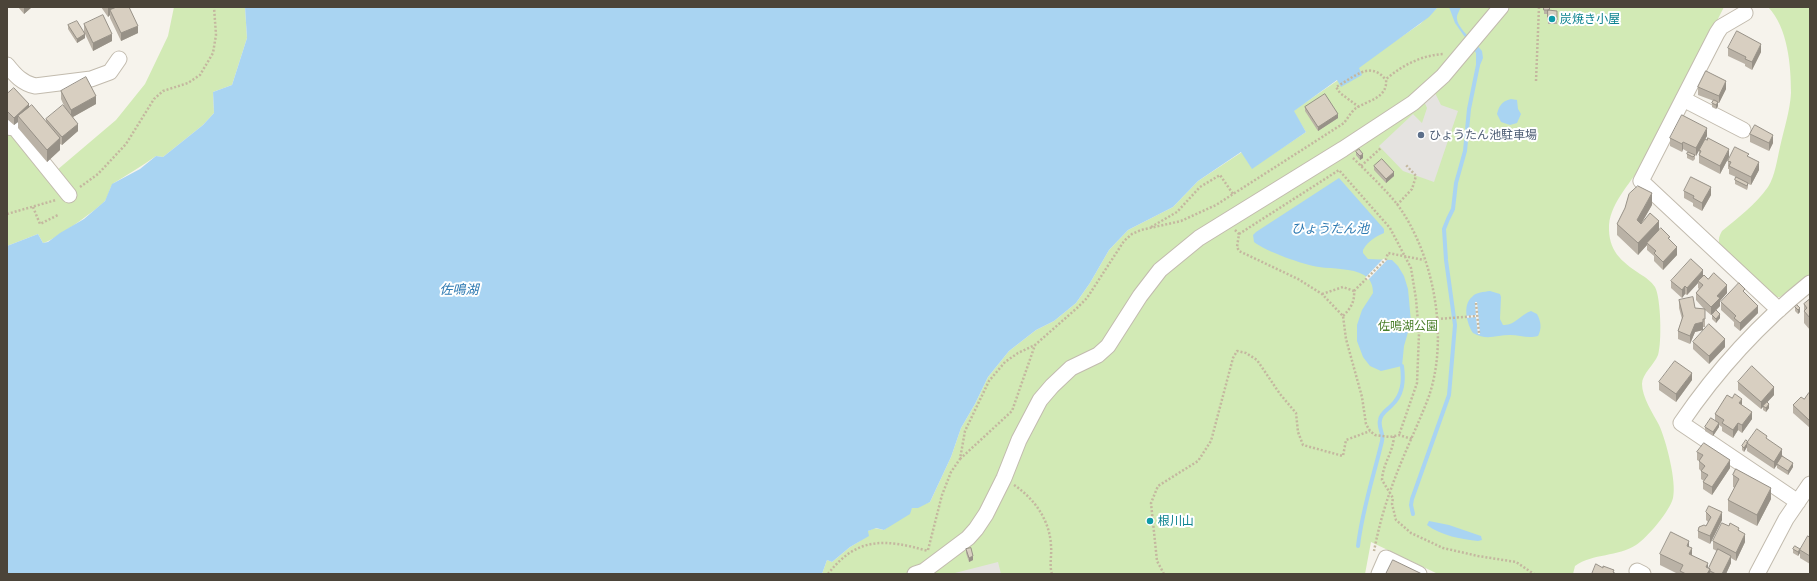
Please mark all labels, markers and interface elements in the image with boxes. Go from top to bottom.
place label: 炭焼き小屋 [1560,12,1620,26]
marker: 炭焼き小屋 [1547,14,1557,24]
place label: ひょうたん池駐車場 [1429,128,1537,142]
marker: ひょうたん池駐車場 [1416,130,1426,140]
water label: ひょうたん池 [1291,221,1369,237]
water label: 佐鳴湖 [440,282,478,298]
park label: 佐鳴湖公園 [1378,319,1438,333]
place label: 根川山 [1158,514,1194,528]
marker: 根川山 [1145,516,1155,526]

